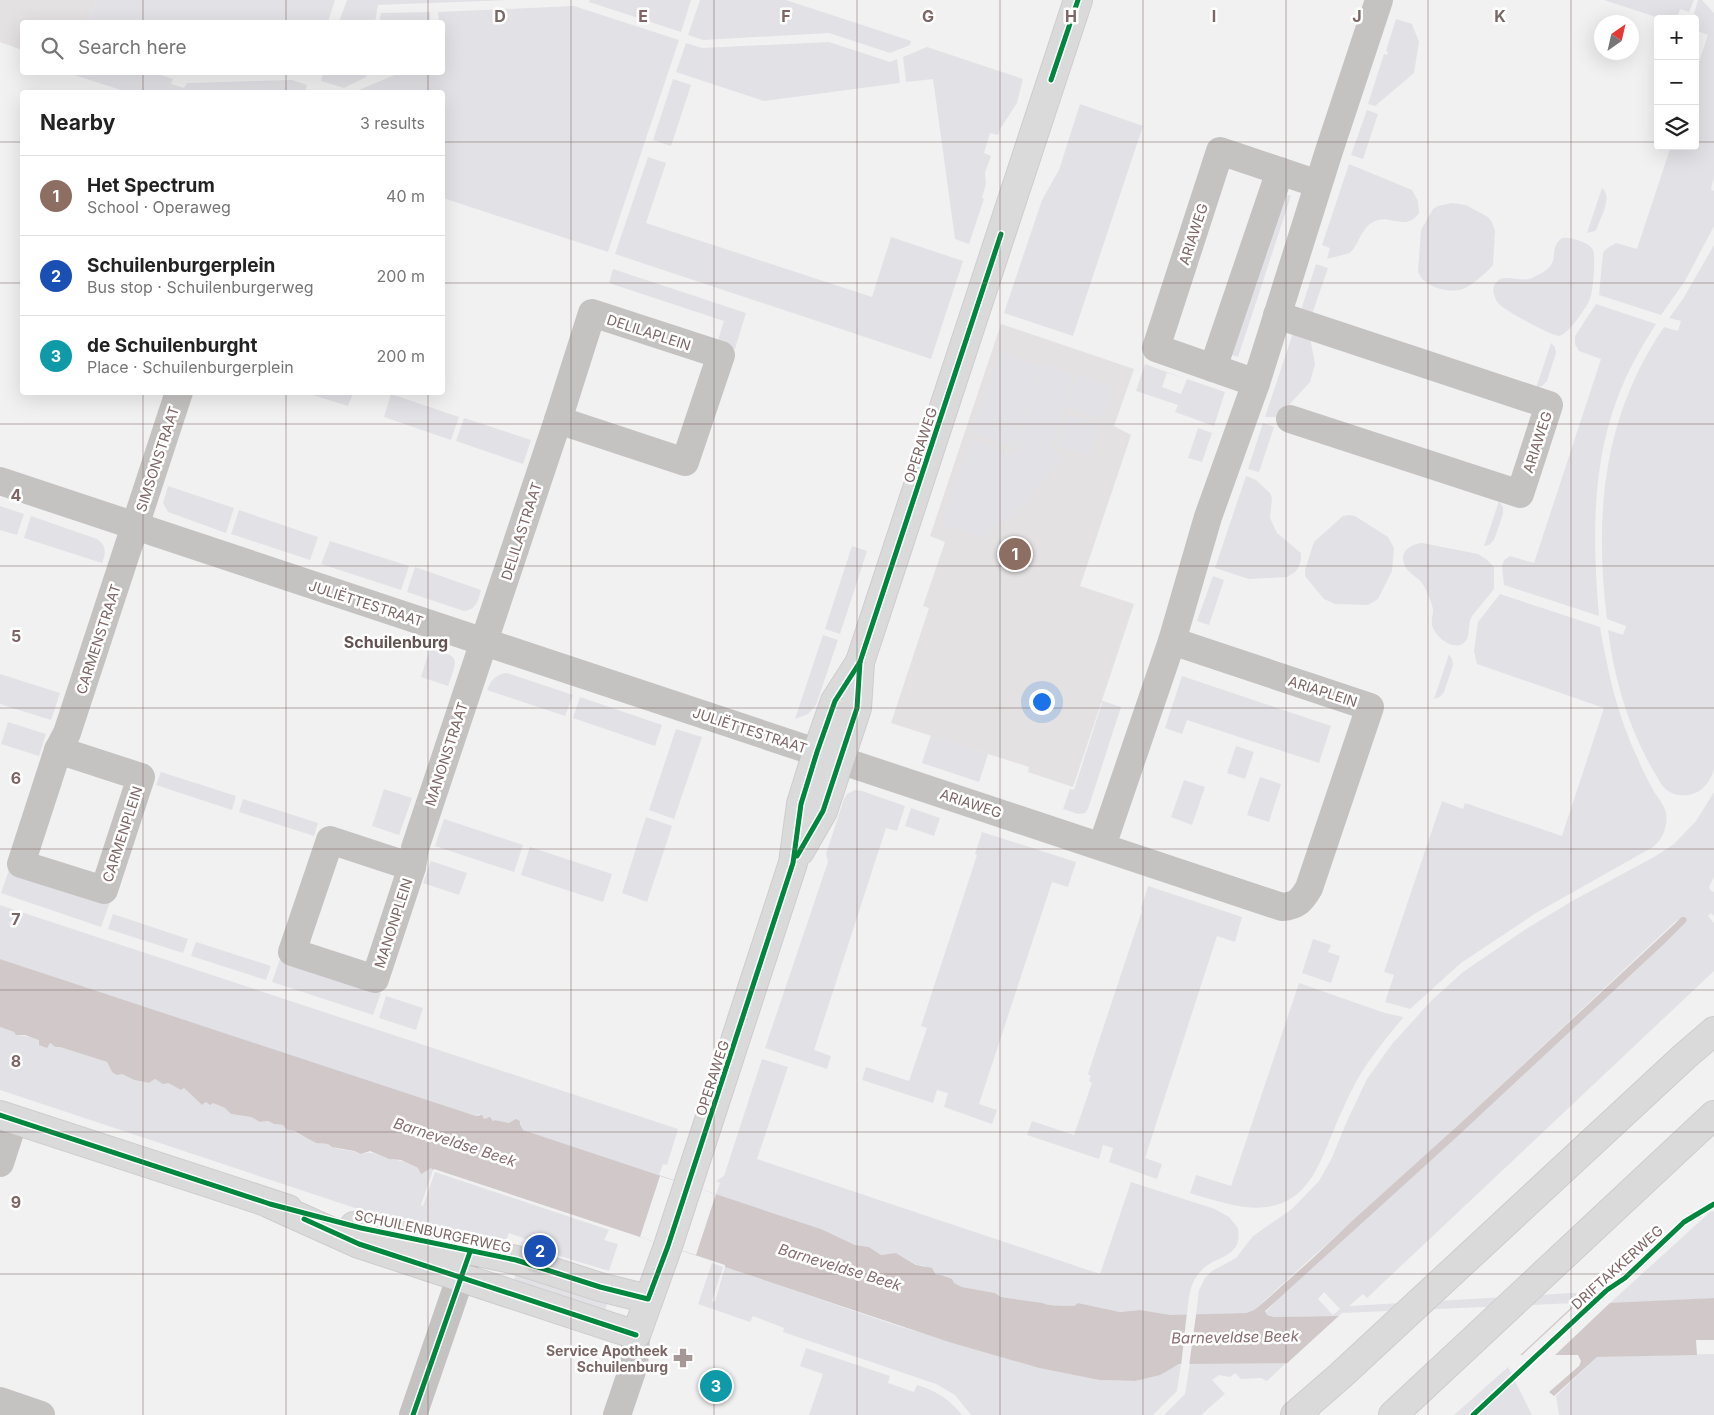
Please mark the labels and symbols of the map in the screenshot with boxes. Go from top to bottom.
text: D [494,6,506,26]
text: E [638,6,648,26]
text: F [781,6,791,26]
text: G [922,6,934,26]
text: H [1065,6,1077,26]
text: I [1212,6,1216,26]
text: J [1352,6,1362,26]
text: K [1494,6,1506,26]
north arrow [1594,15,1639,60]
street label: ARIAWEG [1175,201,1211,267]
street label: DELILAPLEIN [605,310,693,354]
street label: SIMSONSTRAAT [132,404,182,514]
street label: OPERAWEG [900,405,940,485]
street label: ARIAWEG [1519,409,1555,475]
street label: DELILASTRAAT [497,480,545,582]
text: 4 [11,485,22,505]
pin: 1 [999,535,1031,573]
street label: JULIËTTESTRAAT [307,576,425,630]
street label: CARMENSTRAAT [72,582,124,696]
text: 5 [11,626,21,646]
district label: Schuilenburg [344,632,448,652]
street label: ARIAPLEIN [1286,672,1360,710]
your location [1029,689,1055,715]
street label: MANONSTRAAT [421,700,471,808]
street label: JULIËTTESTRAAT [691,703,809,757]
text: 6 [11,768,21,788]
street label: CARMENPLEIN [98,784,146,884]
street label: ARIAWEG [938,785,1004,821]
street label: MANONPLEIN [370,876,416,970]
text: 7 [11,909,21,929]
street label: OPERAWEG [692,1038,732,1118]
text: 8 [11,1051,21,1071]
water label: Barneveldse Beek [391,1113,519,1171]
text: 9 [11,1192,21,1212]
street label: SCHUILENBURGERWEG [353,1206,513,1256]
street label: DRIFTAKKERWEG [1568,1221,1666,1313]
pin: 2 [524,1232,556,1270]
water label: Barneveldse Beek [776,1239,905,1295]
water label: Barneveldse Beek [1171,1326,1300,1348]
place label: Service Apotheek Schuilenburg [546,1342,669,1375]
pharmacy icon: Service Apotheek Schuilenburg [672,1347,694,1369]
pin: 3 [700,1367,732,1405]

